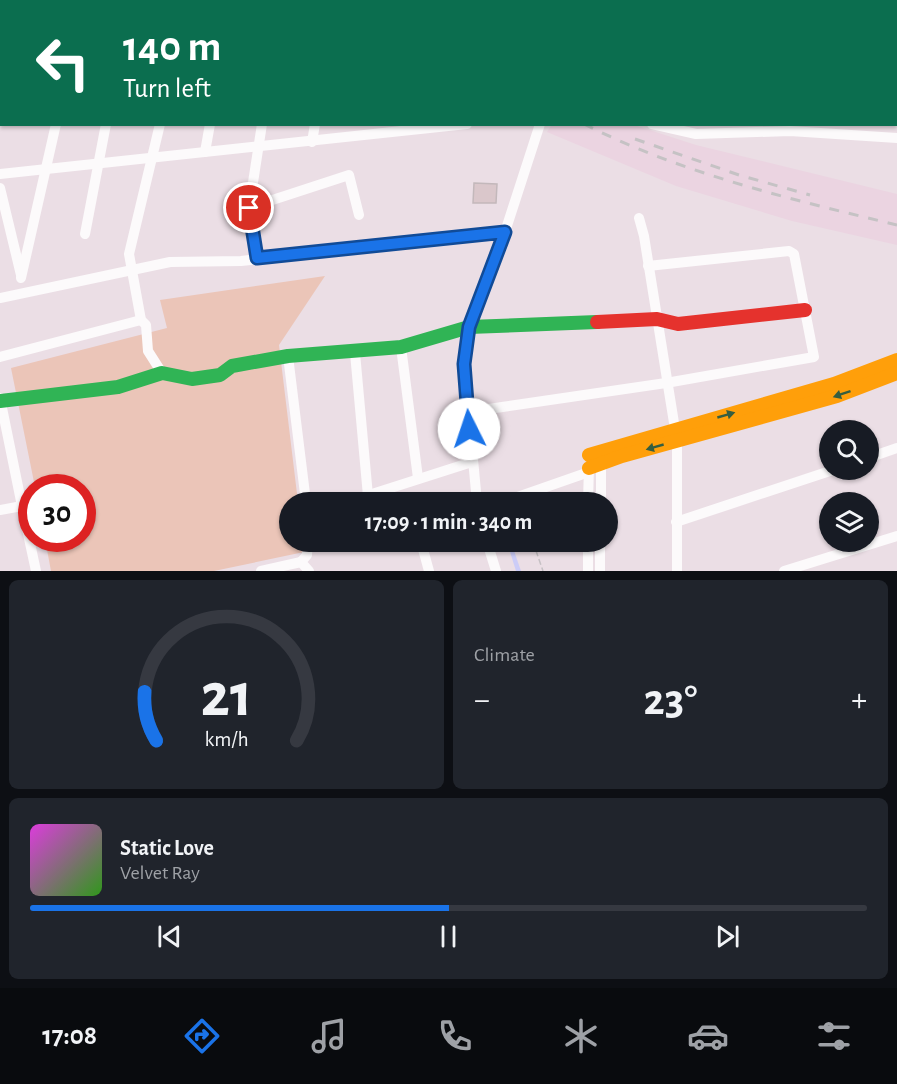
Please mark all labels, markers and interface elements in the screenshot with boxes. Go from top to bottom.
icon: left [24,24,102,102]
text: 140 m [123,26,221,68]
text: Turn left [123,75,211,102]
pin [223,182,274,233]
icon: arrive [232,191,265,224]
one-way arrow [833,389,851,399]
position arrow [437,397,501,461]
one-way arrow [717,409,735,419]
map controls [819,420,879,552]
button: search [819,420,879,480]
one-way arrow [646,443,664,452]
speed limit sign: 30 [18,474,96,552]
button: layers [819,492,879,552]
text: 17:09 · 1 min · 340 m [365,511,532,533]
text: Climate [474,645,535,665]
text: 21 [201,665,252,727]
text: 23° [644,678,697,723]
text: − [474,684,490,717]
text: + [851,684,867,717]
text: km/h [204,730,249,751]
text: Static Love [120,837,214,859]
text: Velvet Ray [120,863,200,883]
icon: previous [153,920,186,953]
icon: pause [432,920,465,953]
icon: next [711,920,744,953]
icon: directions [181,1015,223,1057]
icon: music [308,1015,350,1057]
icon: phone [434,1015,476,1057]
icon: climate [560,1015,602,1057]
icon: car [687,1015,729,1057]
icon: filters [813,1015,855,1057]
text: 17:08 [42,1022,97,1049]

